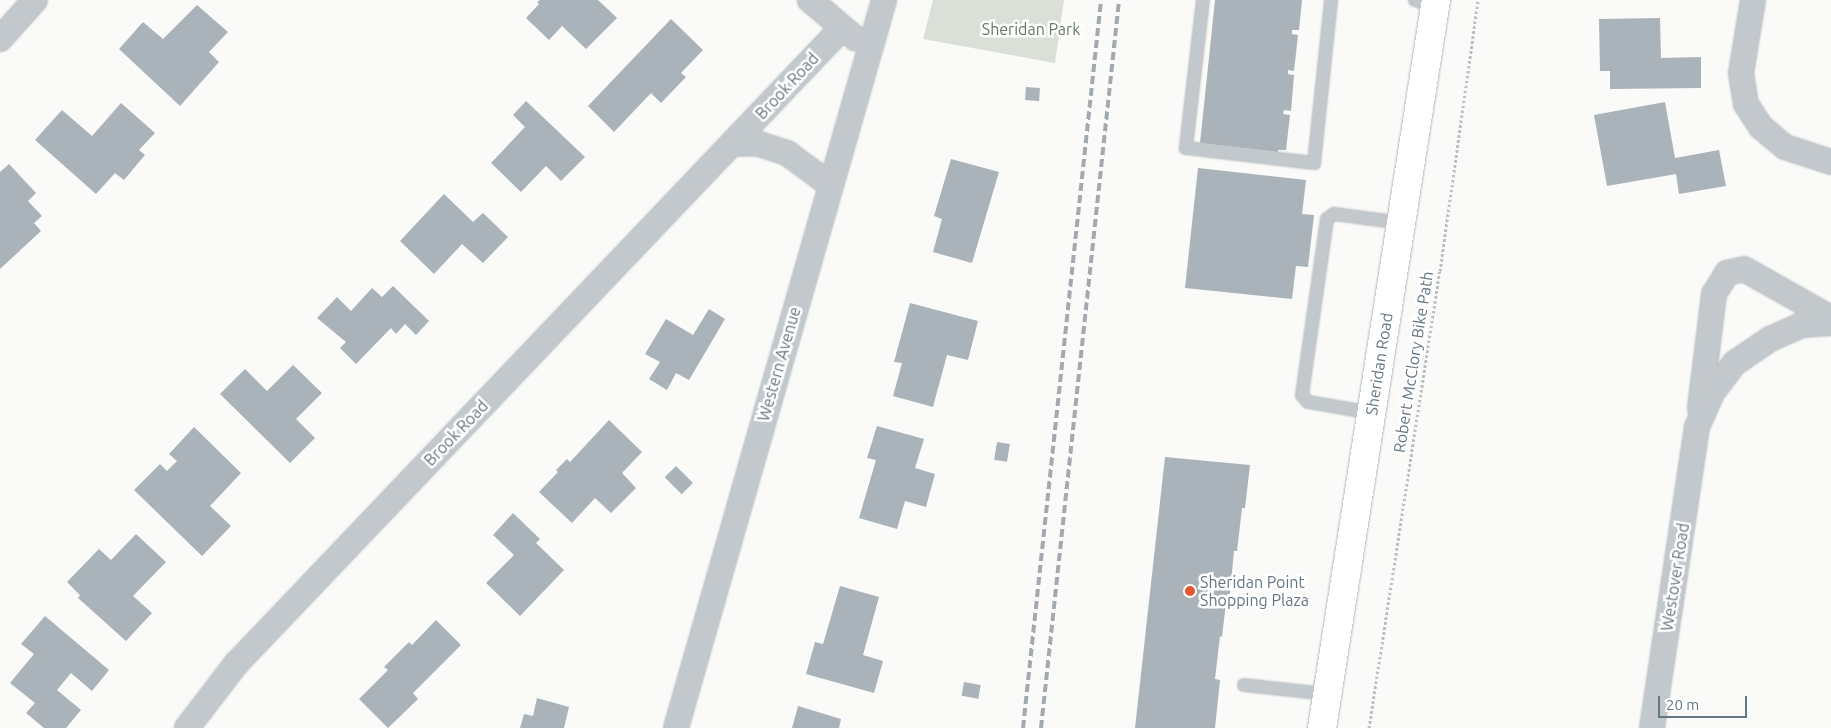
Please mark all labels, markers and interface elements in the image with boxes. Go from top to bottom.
park label: Sheridan Park [982,19,1080,39]
street label: Brook Road [751,49,823,123]
street label: Robert McClory Bike Path [1389,270,1437,454]
street label: Western Avenue [753,305,805,423]
street label: Sheridan Road [1361,311,1397,417]
street label: Brook Road [420,396,492,470]
street label: Westover Road [1657,522,1693,632]
place label: Sheridan Point Shopping Plaza [1200,572,1309,610]
marker: Sheridan Point Shopping Plaza [1184,585,1196,597]
scale bar [1661,686,1750,718]
text: 20 m [1666,696,1699,713]

